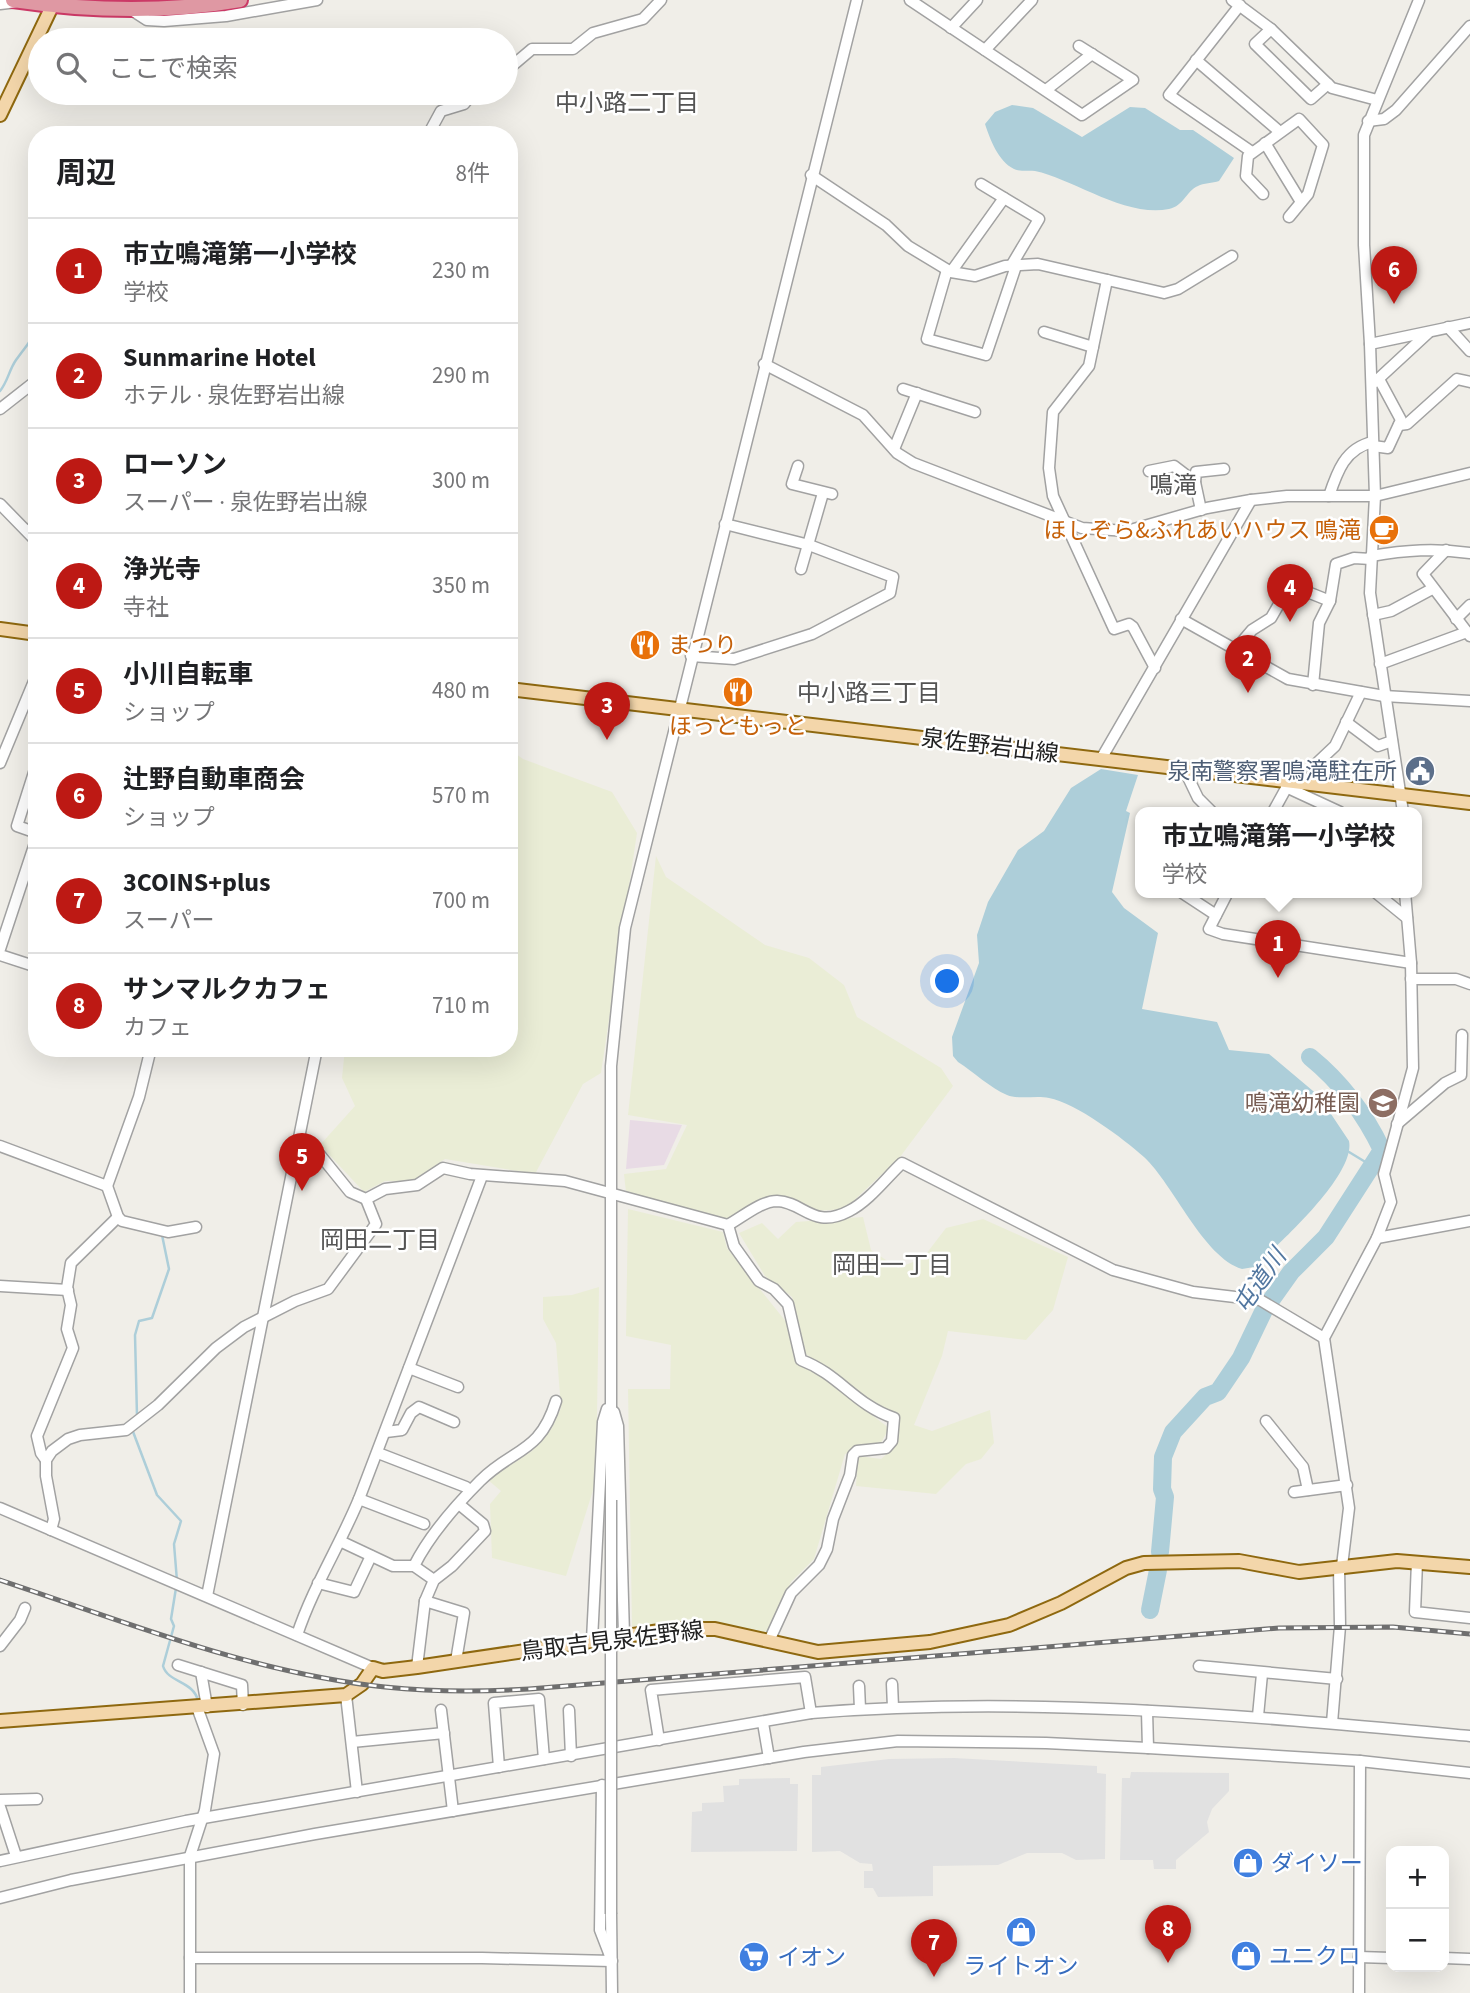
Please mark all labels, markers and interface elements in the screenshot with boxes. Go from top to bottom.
search box [28,28,518,105]
icon: search [52,48,90,86]
text: ここで検索 [108,50,238,87]
district label: 中小路二丁目 [555,86,699,121]
text: 周辺 [56,152,116,195]
text: 8件 [456,157,490,190]
text: 市立鳴滝第一小学校 [123,236,357,273]
pin: 6 [1371,246,1417,304]
text: 1 [73,254,85,287]
text: 230 m [432,254,490,287]
text: 学校 [123,276,169,309]
text: Sunmarine Hotel [123,339,316,376]
text: 2 [73,359,85,392]
text: 290 m [432,359,490,392]
text: ホテル · 泉佐野岩出線 [123,379,345,412]
text: ローソン [123,446,227,483]
text: 3 [73,464,85,497]
text: 300 m [432,464,490,497]
district label: 鳴滝 [1149,468,1197,503]
text: スーパー · 泉佐野岩出線 [123,486,368,519]
cafe icon: ほしぞら&ふれあいハウス 鳴滝 [1367,513,1401,547]
place label: ほしぞら&ふれあいハウス 鳴滝 [1043,514,1361,547]
text: 浄光寺 [123,551,201,588]
pin: 4 [1267,564,1313,622]
text: 4 [73,569,85,602]
text: 350 m [432,569,490,602]
text: 寺社 [123,591,169,624]
restaurant icon: まつり [628,628,662,662]
place label: まつり [668,629,737,662]
pin: 2 [1225,635,1271,693]
text: 小川自転車 [123,656,253,693]
text: 5 [73,674,85,707]
text: 480 m [432,674,490,707]
restaurant icon: ほっともっと [721,675,755,709]
district label: 中小路三丁目 [797,676,941,711]
pin: 3 [584,682,630,740]
text: ショップ [123,696,215,729]
place label: ほっともっと [669,710,807,743]
street label: 泉佐野岩出線 [920,721,1060,771]
public building icon: 泉南警察署鳴滝駐在所 [1403,754,1437,788]
place label: 泉南警察署鳴滝駐在所 [1167,755,1397,788]
text: 辻野自動車商会 [123,761,305,798]
text: 6 [73,779,85,812]
text: 570 m [432,779,490,812]
text: ショップ [123,801,215,834]
popup [1135,807,1422,898]
text: 市立鳴滝第一小学校 [1161,818,1396,855]
text: 学校 [1161,858,1207,891]
text: 3COINS+plus [123,864,271,901]
text: 7 [73,884,85,917]
text: 700 m [432,884,490,917]
text: スーパー [123,904,215,937]
pin: 1 [1255,920,1301,978]
your location [930,964,964,998]
text: サンマルクカフェ [123,971,331,1008]
text: 8 [73,989,85,1022]
text: 710 m [432,989,490,1022]
text: カフェ [123,1011,192,1044]
school or university icon: 鳴滝幼稚園 [1366,1086,1400,1120]
place label: 鳴滝幼稚園 [1245,1087,1360,1120]
pin: 5 [279,1133,325,1191]
district label: 岡田二丁目 [320,1223,440,1258]
water label: 屯道川 [1225,1239,1297,1321]
district label: 岡田一丁目 [832,1248,952,1283]
street label: 鳥取吉見泉佐野線 [519,1613,705,1669]
shop icon: ダイソー [1231,1846,1265,1880]
map controls [1386,1846,1449,1972]
button: + [1386,1846,1449,1909]
place label: ダイソー [1271,1847,1363,1880]
pin: 8 [1145,1905,1191,1963]
button: − [1386,1909,1449,1972]
shop icon: ライトオン [1004,1915,1038,1949]
pin: 7 [911,1919,957,1977]
shop icon: ユニクロ [1229,1939,1263,1973]
supermarket icon: イオン [737,1940,771,1974]
place label: ユニクロ [1269,1940,1361,1973]
place label: イオン [777,1941,846,1974]
place label: ライトオン [964,1950,1079,1983]

